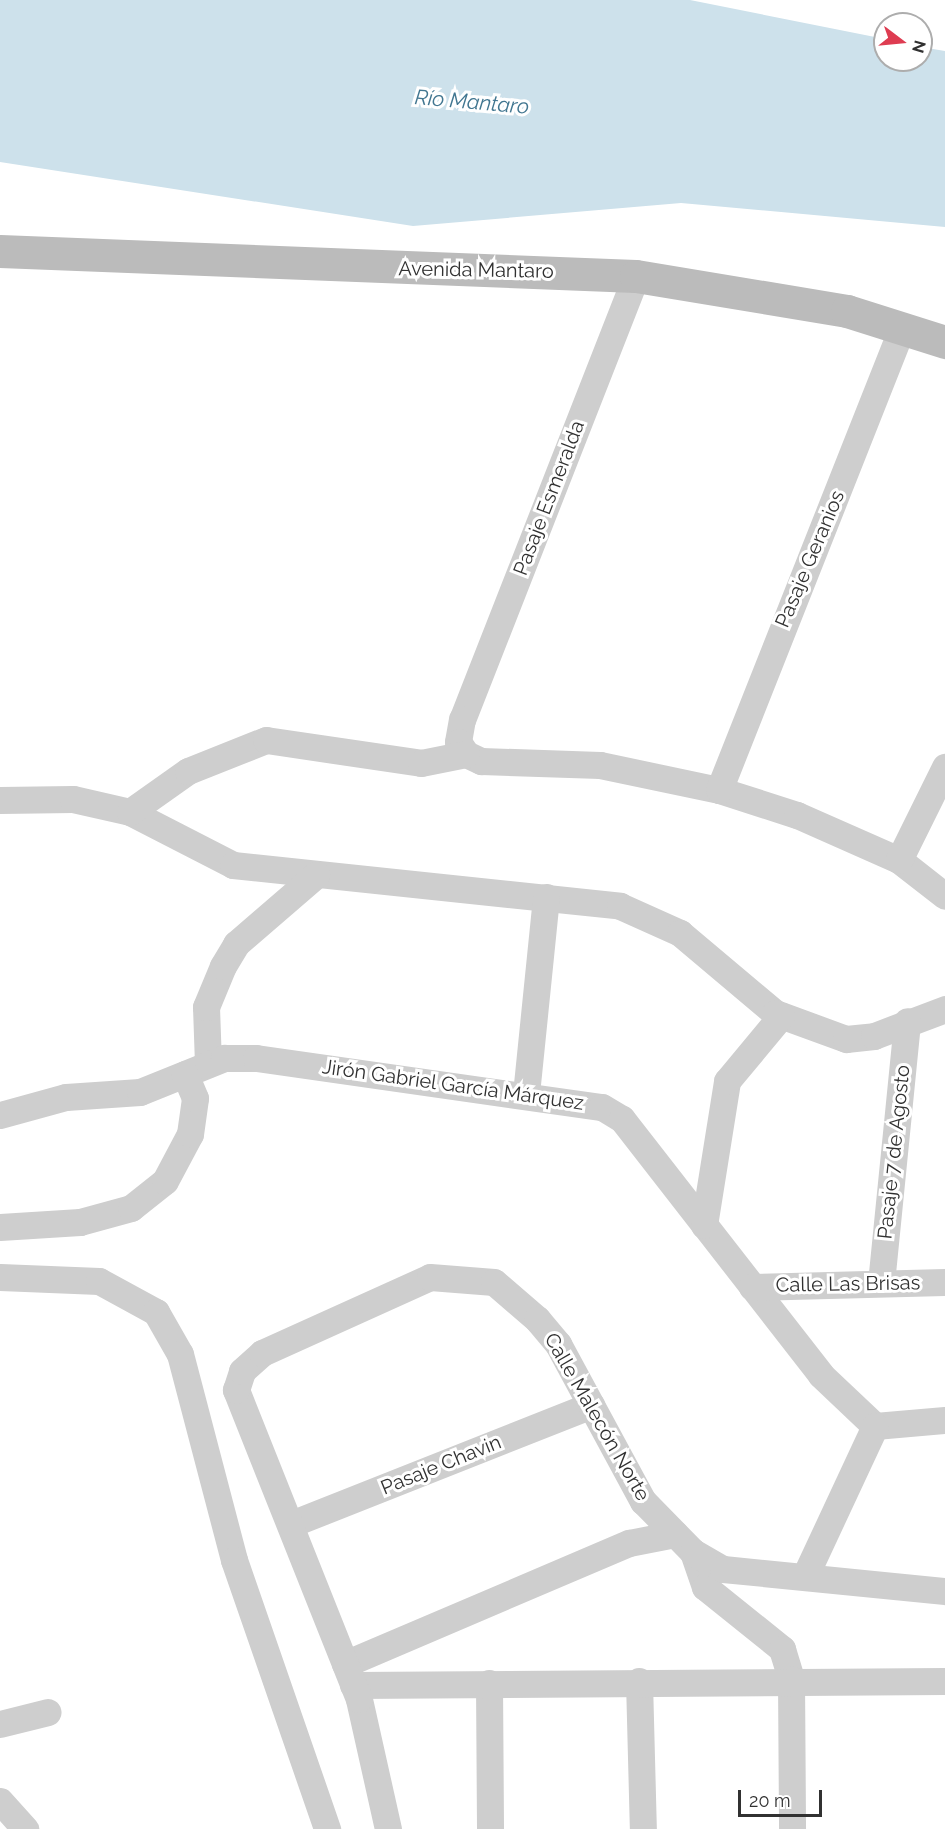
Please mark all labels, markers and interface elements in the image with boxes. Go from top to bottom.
north arrow [873,12,933,72]
text: N [908,38,930,55]
water label: Río Mantaro [414,84,530,120]
street label: Avenida Mantaro [398,257,554,283]
street label: Pasaje Esmeralda [508,417,590,579]
street label: Pasaje Geranios [770,487,850,631]
street label: Jirón Gabriel García Márquez [320,1055,586,1115]
street label: Pasaje 7 de Agosto [873,1063,915,1241]
street label: Calle Las Brisas [776,1271,920,1297]
street label: Calle Malecón Norte [539,1329,655,1505]
street label: Pasaje Chavin [377,1430,505,1500]
scale bar [741,1778,825,1816]
text: 20 m [749,1790,791,1811]

